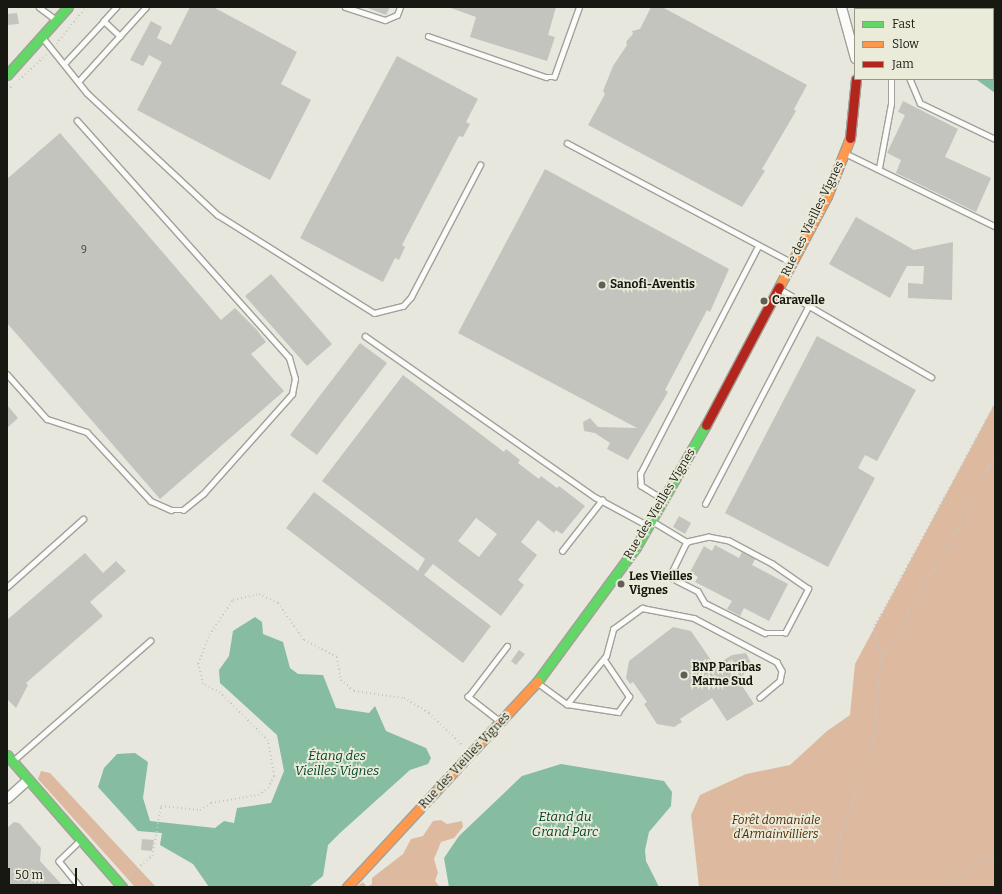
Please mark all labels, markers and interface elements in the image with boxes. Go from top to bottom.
legend [854,8,994,80]
text: Fast [892,17,915,31]
text: Slow [892,37,919,51]
text: Jam [892,57,914,71]
street label: Rue des Vieilles Vignes [779,159,847,279]
house number: 9 [81,245,87,257]
place label: Sanofi-Aventis [610,278,695,292]
marker: Sanofi-Aventis [597,280,607,290]
place label: Caravelle [772,294,825,308]
marker: Caravelle [759,296,769,306]
street label: Rue des Vieilles Vignes [621,446,699,562]
place label: Les Vieilles Vignes [629,570,693,598]
marker: Les Vieilles Vignes [616,579,626,589]
place label: BNP Paribas Marne Sud [692,661,761,689]
marker: BNP Paribas Marne Sud [679,670,689,680]
street label: Rue des Vieilles Vignes [416,710,514,812]
water label: Étang des Vieilles Vignes [295,749,379,780]
water label: Etand du Grand Parc [532,810,598,841]
park label: Forêt domaniale d'Armainvilliers [732,814,820,842]
scale bar [10,860,79,886]
text: 50 m [15,868,43,882]

